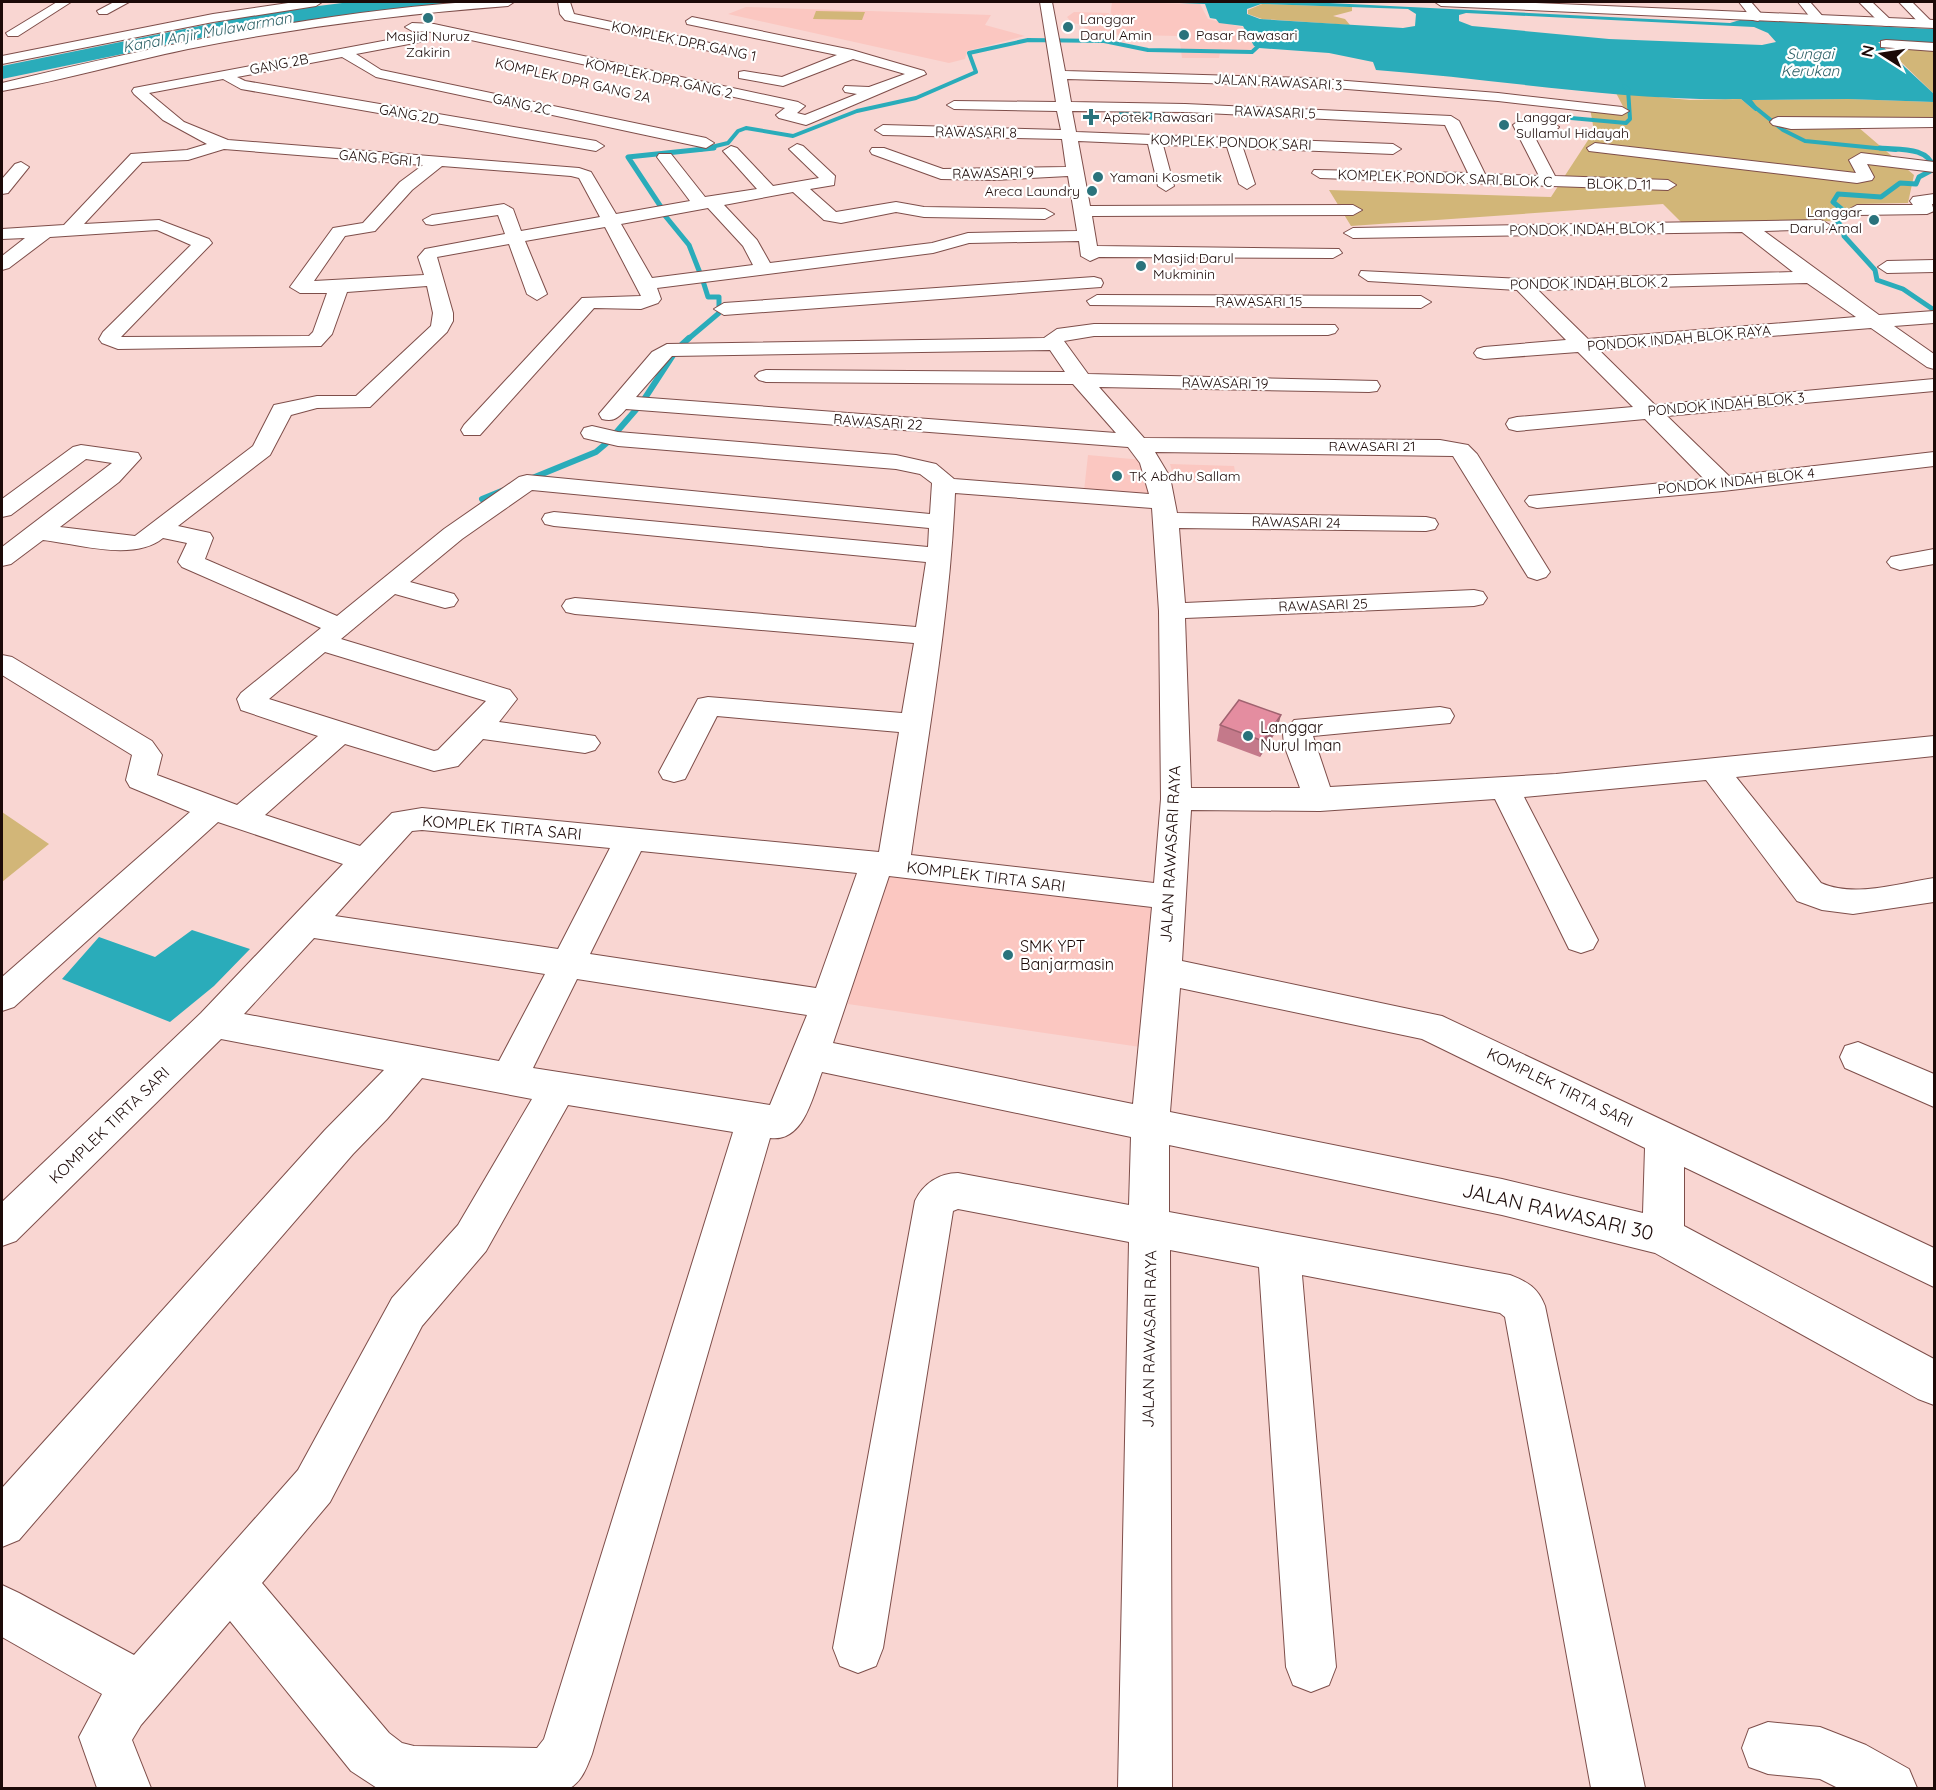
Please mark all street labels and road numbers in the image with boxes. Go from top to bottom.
street label: KOMPLEK DPR GANG 1 [610,17,758,65]
street label: GANG 2B [248,49,310,79]
street label: KOMPLEK DPR GANG 2A [493,53,653,107]
street label: KOMPLEK DPR GANG 2 [584,54,735,102]
street label: JALAN RAWASARI 3 [1213,70,1343,94]
street label: GANG 2C [491,89,553,119]
street label: GANG 2D [378,100,440,128]
street label: RAWASARI 5 [1234,102,1316,122]
street label: RAWASARI 8 [935,122,1017,142]
street label: KOMPLEK PONDOK SARI [1150,130,1312,154]
street label: GANG PGRI 1 [338,145,422,171]
street label: RAWASARI 9 [952,163,1034,183]
street label: KOMPLEK PONDOK SARI BLOK C [1337,165,1553,191]
street label: BLOK D 11 [1587,174,1651,194]
street label: PONDOK INDAH BLOK 1 [1509,219,1665,239]
street label: PONDOK INDAH BLOK 2 [1510,273,1668,293]
street label: RAWASARI 15 [1216,292,1302,310]
street label: PONDOK INDAH BLOK RAYA [1586,321,1772,355]
street label: RAWASARI 19 [1181,373,1269,393]
street label: PONDOK INDAH BLOK 3 [1647,388,1805,420]
street label: RAWASARI 22 [833,410,924,434]
street label: RAWASARI 21 [1329,437,1415,455]
street label: PONDOK INDAH BLOK 4 [1657,464,1815,498]
street label: RAWASARI 24 [1251,512,1341,532]
street label: RAWASARI 25 [1278,594,1368,616]
street label: JALAN RAWASARI RAYA [1155,765,1185,943]
street label: KOMPLEK TIRTA SARI [421,810,583,844]
street label: KOMPLEK TIRTA SARI [905,856,1067,896]
street label: KOMPLEK TIRTA SARI [1484,1043,1636,1131]
street label: KOMPLEK TIRTA SARI [45,1062,173,1188]
street label: JALAN RAWASARI 30 [1460,1177,1656,1245]
street label: JALAN RAWASARI RAYA [1137,1250,1161,1428]

